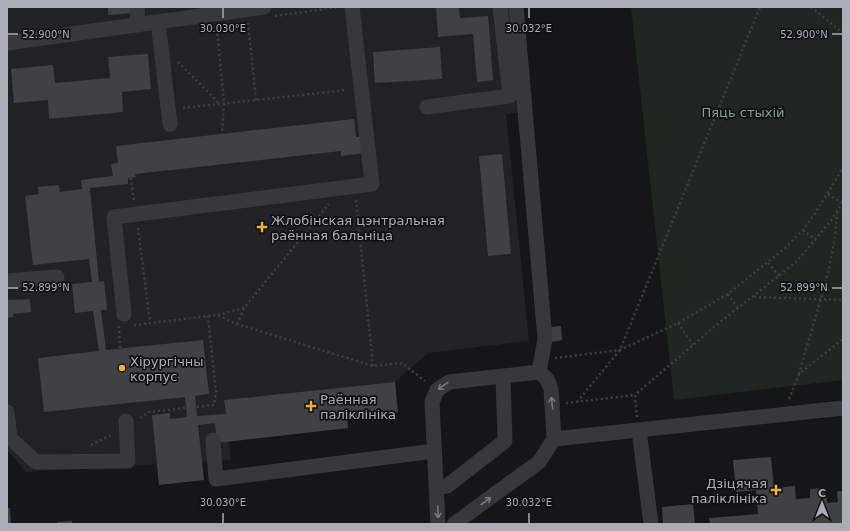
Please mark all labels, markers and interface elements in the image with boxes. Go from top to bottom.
text: 30.030°E [200,23,246,34]
text: 30.032°E [506,23,552,34]
text: 52.900°N [22,29,70,40]
text: 52.900°N [780,29,828,40]
park label: Пяць стыхій [702,105,784,120]
place label: Жлобінская цэнтральная раённая бальніца [271,213,445,243]
marker: Жлобінская цэнтральная раённая бальніца [256,221,268,233]
text: 52.899°N [22,282,70,293]
text: 52.899°N [780,282,828,293]
place label: Хірургічны корпус [130,354,204,384]
marker: Хірургічны корпус [117,363,127,373]
one-way arrow [438,382,449,390]
place label: Раённая паліклініка [320,392,396,422]
one-way arrow [549,397,556,410]
marker: Раённая паліклініка [305,400,317,412]
place label: Дзіцячая паліклініка [691,476,767,506]
north arrow [802,483,842,523]
marker: Дзіцячая паліклініка [770,484,782,496]
text: С [818,487,826,500]
text: 30.030°E [200,497,246,508]
one-way arrow [480,497,491,505]
text: 30.032°E [506,497,552,508]
one-way arrow [434,505,441,518]

